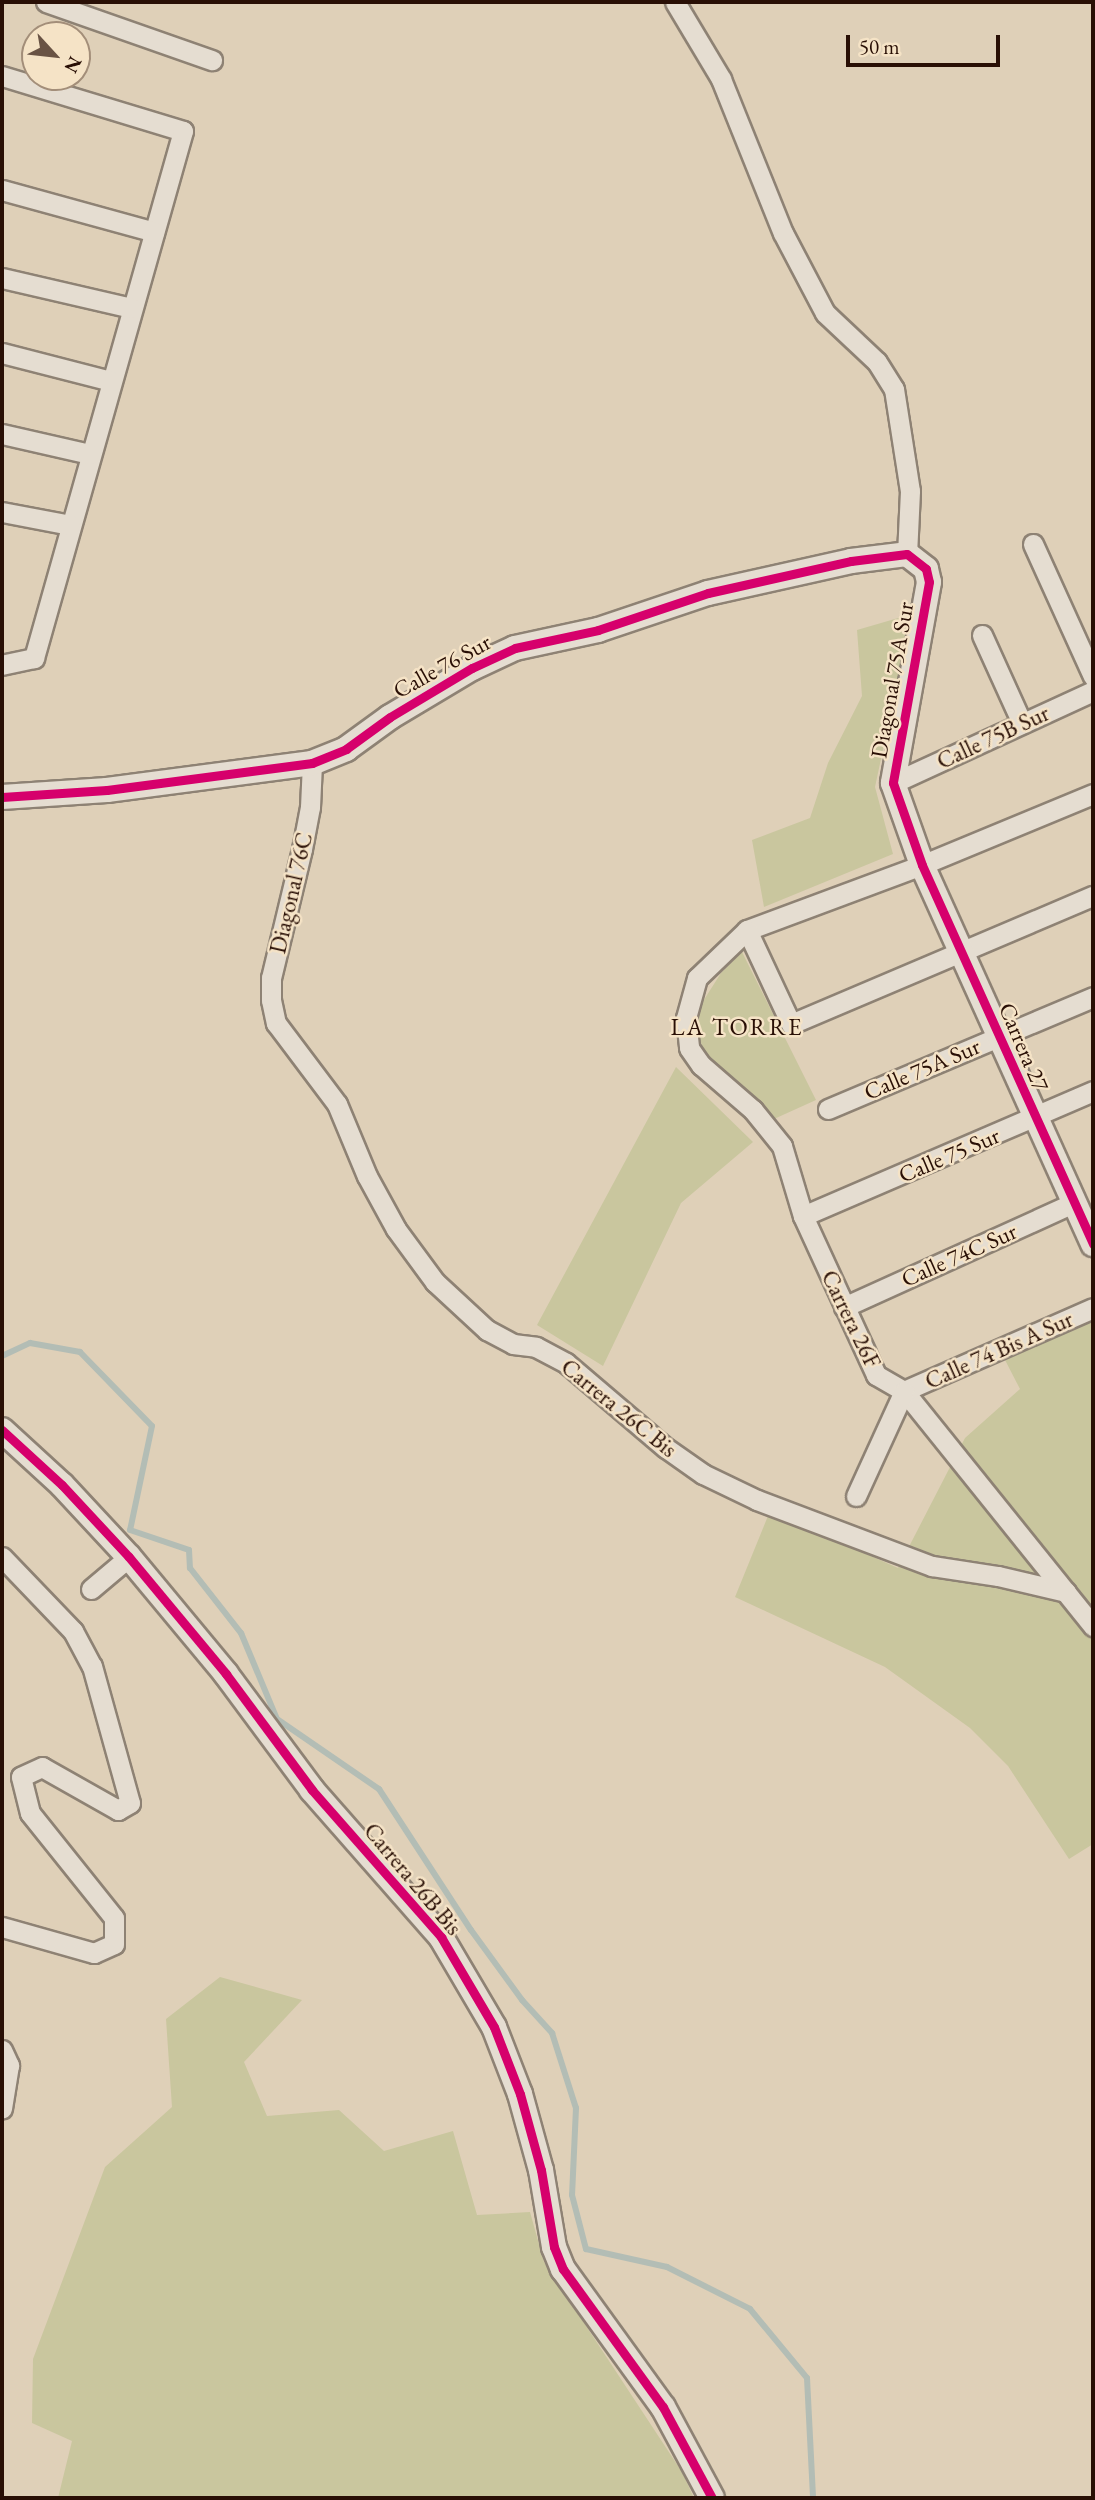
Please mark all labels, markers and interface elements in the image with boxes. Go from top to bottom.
north arrow [21,21,91,91]
scale bar [850,21,1004,65]
text: 50 m [859,33,900,60]
text: N [59,52,88,77]
street label: Diagonal 75A Sur [865,600,919,760]
street label: Calle 76 Sur [388,628,496,704]
street label: Calle 75B Sur [932,699,1054,775]
street label: Diagonal 76C [264,830,318,956]
street label: Carrera 27 [993,999,1055,1095]
district label: LA TORRE [671,1013,803,1041]
street label: Calle 75A Sur [860,1032,984,1106]
street label: Calle 75 Sur [894,1121,1004,1189]
street label: Calle 74C Sur [897,1217,1021,1293]
street label: Carrera 26F [816,1266,886,1372]
street label: Calle 74 Bis A Sur [921,1305,1077,1395]
street label: Carrera 26C Bis [556,1353,682,1463]
street label: Carrera 26B Bis [358,1817,468,1941]

